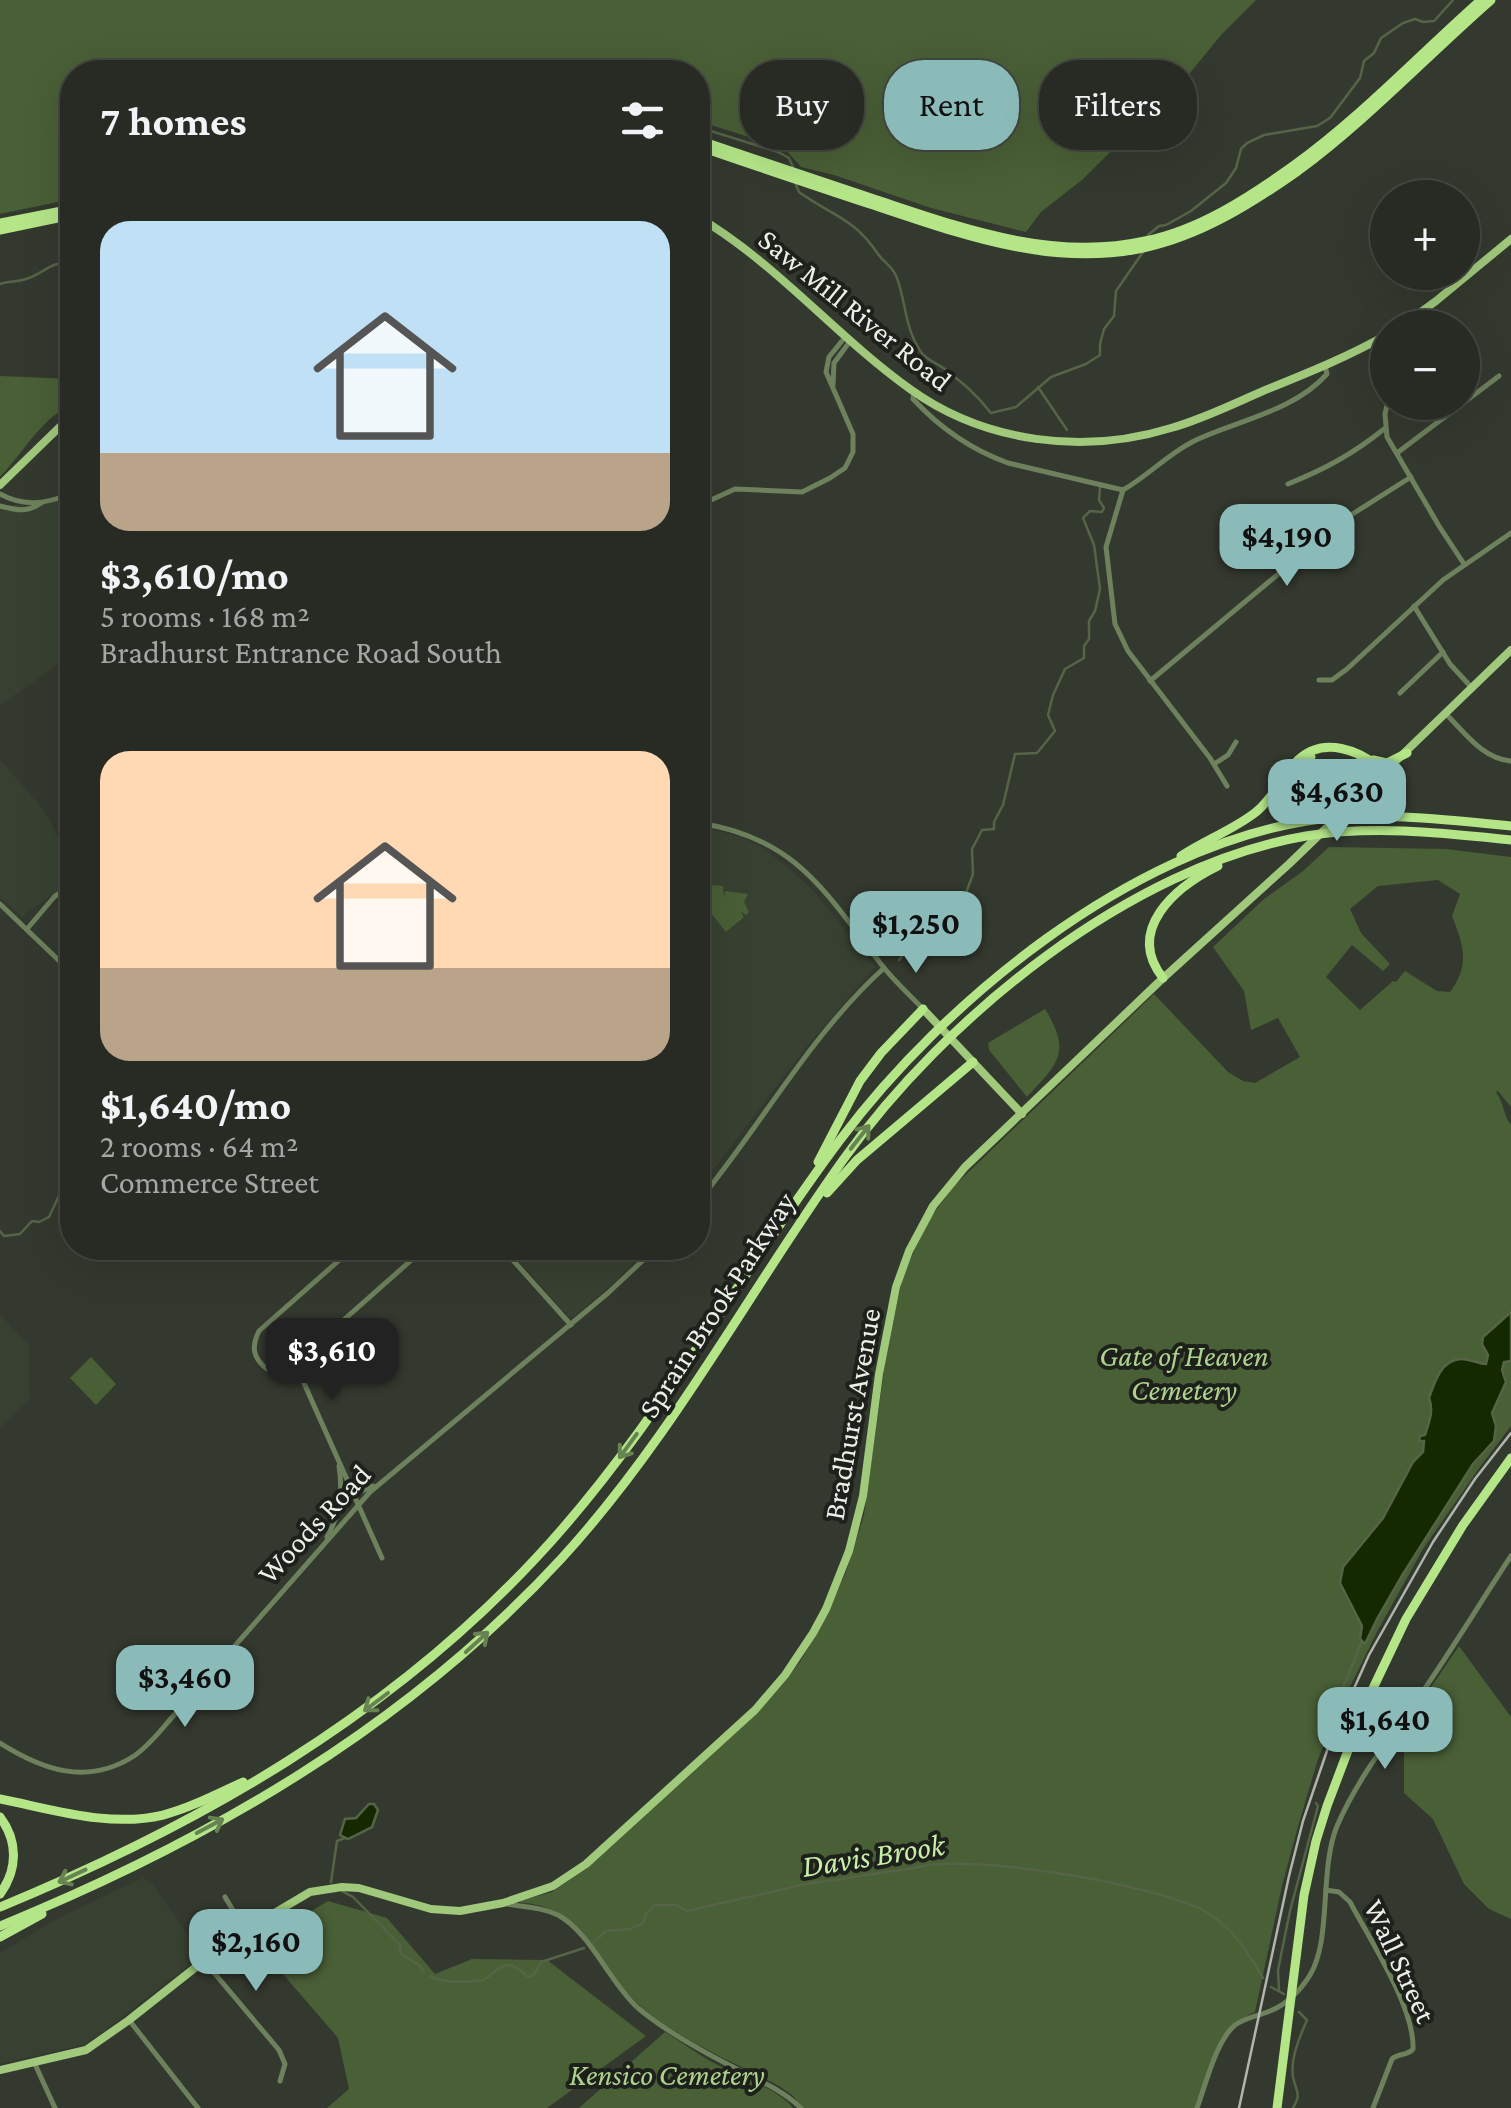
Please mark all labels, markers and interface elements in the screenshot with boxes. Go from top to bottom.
chip: Buy [740,60,864,150]
chip: Rent [884,60,1019,150]
chip: Filters [1039,60,1197,150]
icon: filters [615,93,670,148]
text: 7 homes [100,97,247,144]
map controls [1370,180,1480,420]
button: + [1370,180,1480,290]
street label: Saw Mill River Road [752,222,958,397]
icon: home [295,286,475,466]
button: − [1370,310,1480,420]
pin: $4,190 [1206,504,1368,589]
text: $4,190 [1241,518,1333,554]
text: $3,610/mo [100,551,289,598]
text: 5 rooms · 168 m² [100,598,310,634]
text: Bradhurst Entrance Road South [100,634,502,670]
pin: $4,630 [1256,759,1418,844]
text: $4,630 [1290,773,1384,809]
icon: home [295,816,475,996]
pin: $1,250 [835,891,997,976]
text: $1,250 [872,905,960,941]
text: $1,640/mo [100,1081,291,1128]
one-way arrow [850,1124,871,1151]
text: 2 rooms · 64 m² [100,1128,298,1164]
text: Commerce Street [100,1164,319,1200]
street label: Sprain Brook Parkway [631,1186,803,1424]
street label: Bradhurst Avenue [817,1306,886,1522]
pin: $3,610 [251,1318,413,1403]
text: $3,610 [287,1332,377,1368]
park label: Gate of Heaven Cemetery [1099,1339,1269,1407]
one-way arrow [618,1432,639,1459]
street label: Woods Road [250,1457,377,1590]
one-way arrow [464,1630,489,1653]
pin: $3,460 [104,1645,266,1730]
text: $3,460 [138,1659,232,1695]
pin: $1,640 [1304,1687,1466,1772]
one-way arrow [363,1691,390,1712]
text: $1,640 [1340,1701,1430,1737]
one-way arrow [195,1816,225,1835]
water label: Davis Brook [799,1826,949,1884]
one-way arrow [58,1867,88,1886]
street label: Wall Street [1358,1894,1444,2028]
pin: $2,160 [175,1909,337,1994]
text: $2,160 [211,1923,301,1959]
park label: Kensico Cemetery [569,2058,765,2092]

